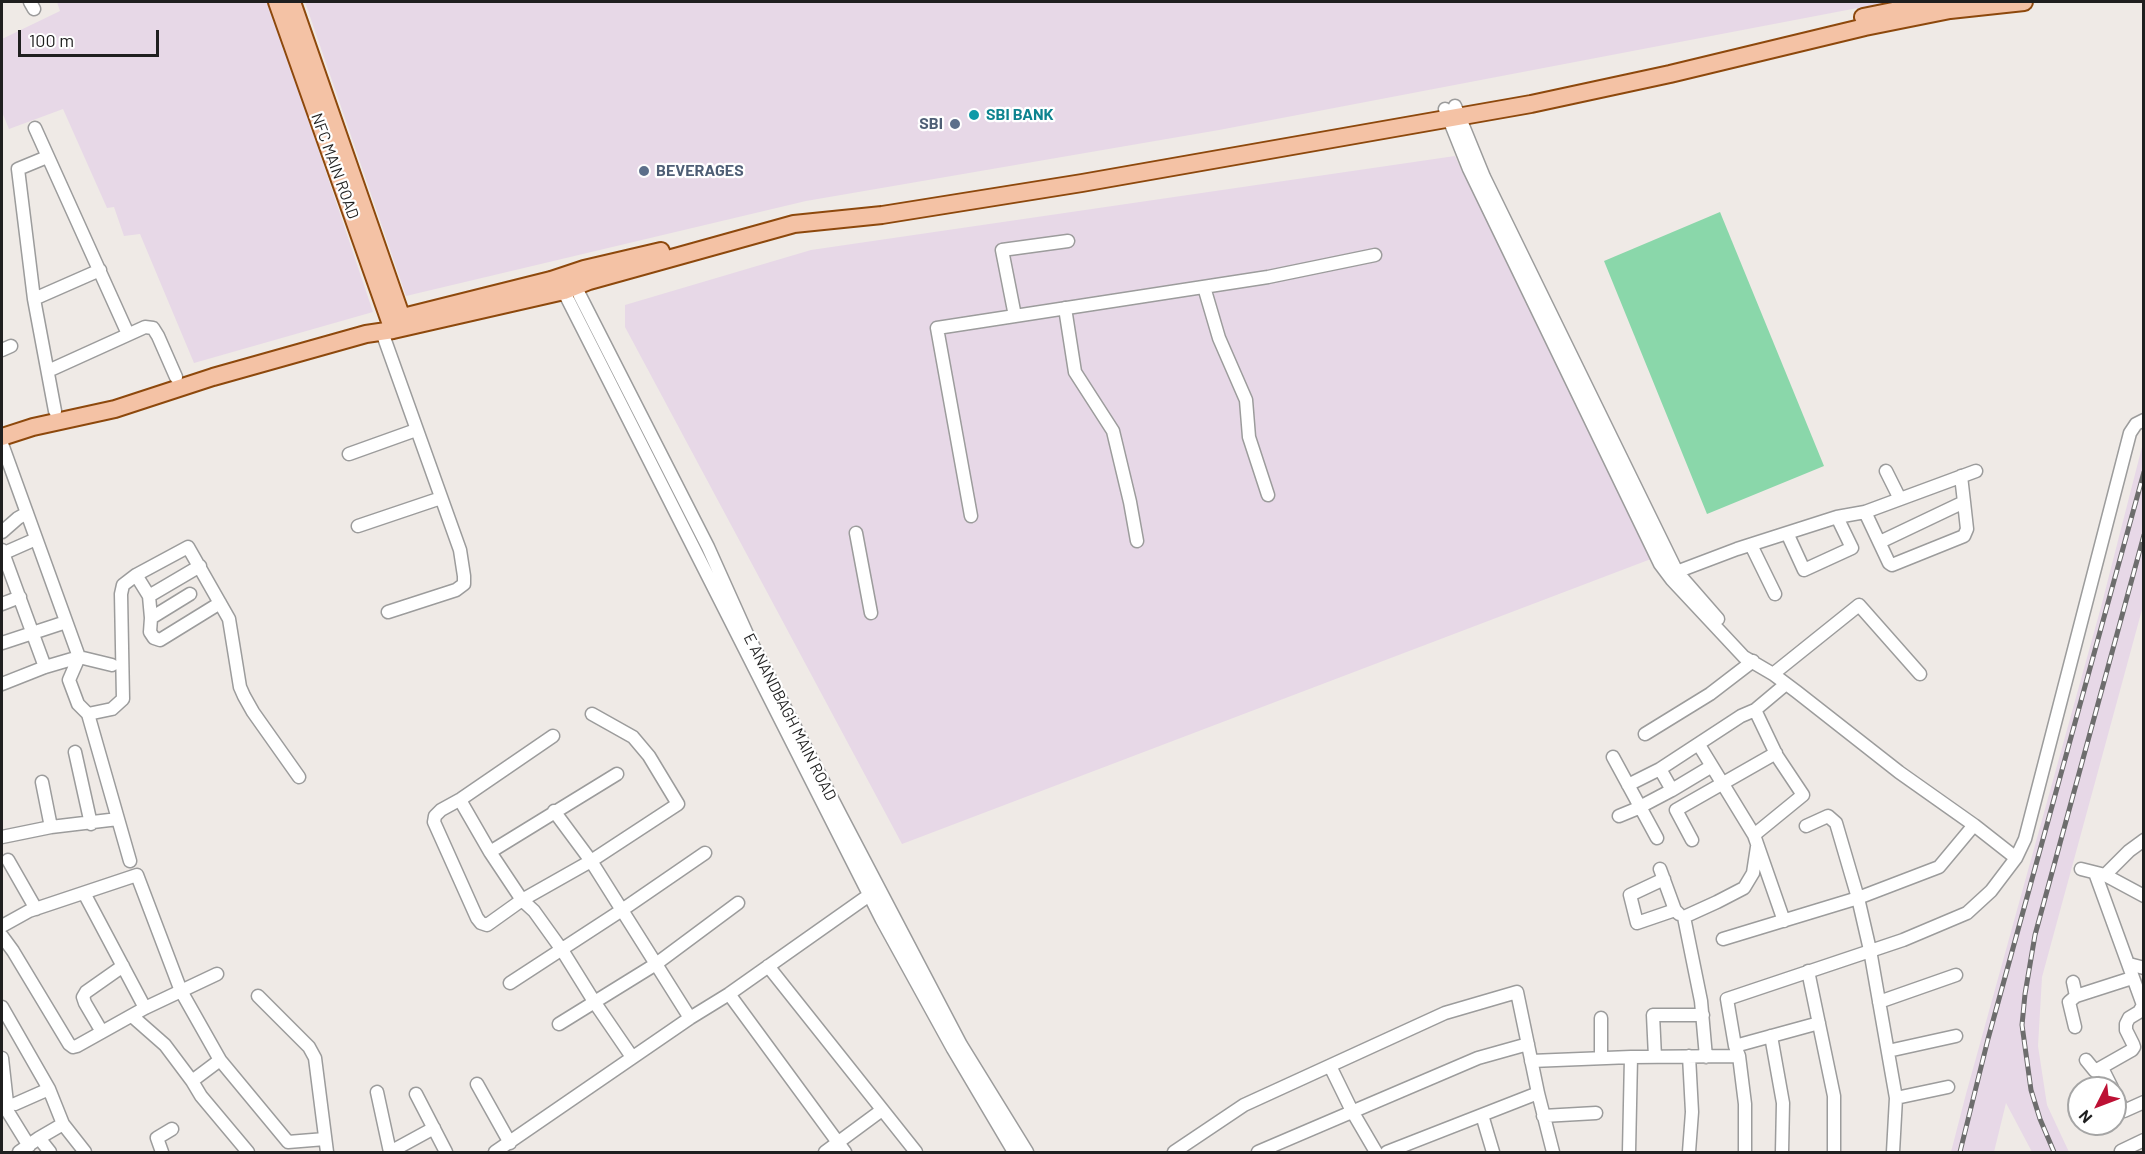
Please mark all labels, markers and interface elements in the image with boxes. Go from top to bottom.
scale bar [21,18,162,56]
text: 100 m [29,29,74,51]
place label: SBI BANK [986,105,1054,125]
marker: SBI BANK [967,108,981,122]
street label: NFC MAIN ROAD [307,110,363,222]
place label: SBI [919,114,943,134]
marker: SBI [948,117,962,131]
place label: BEVERAGES [656,161,744,181]
marker: BEVERAGES [637,164,651,178]
street label: E ANANDBAGH MAIN ROAD [739,630,841,804]
north arrow [2067,1076,2127,1136]
text: N [2074,1107,2095,1127]

